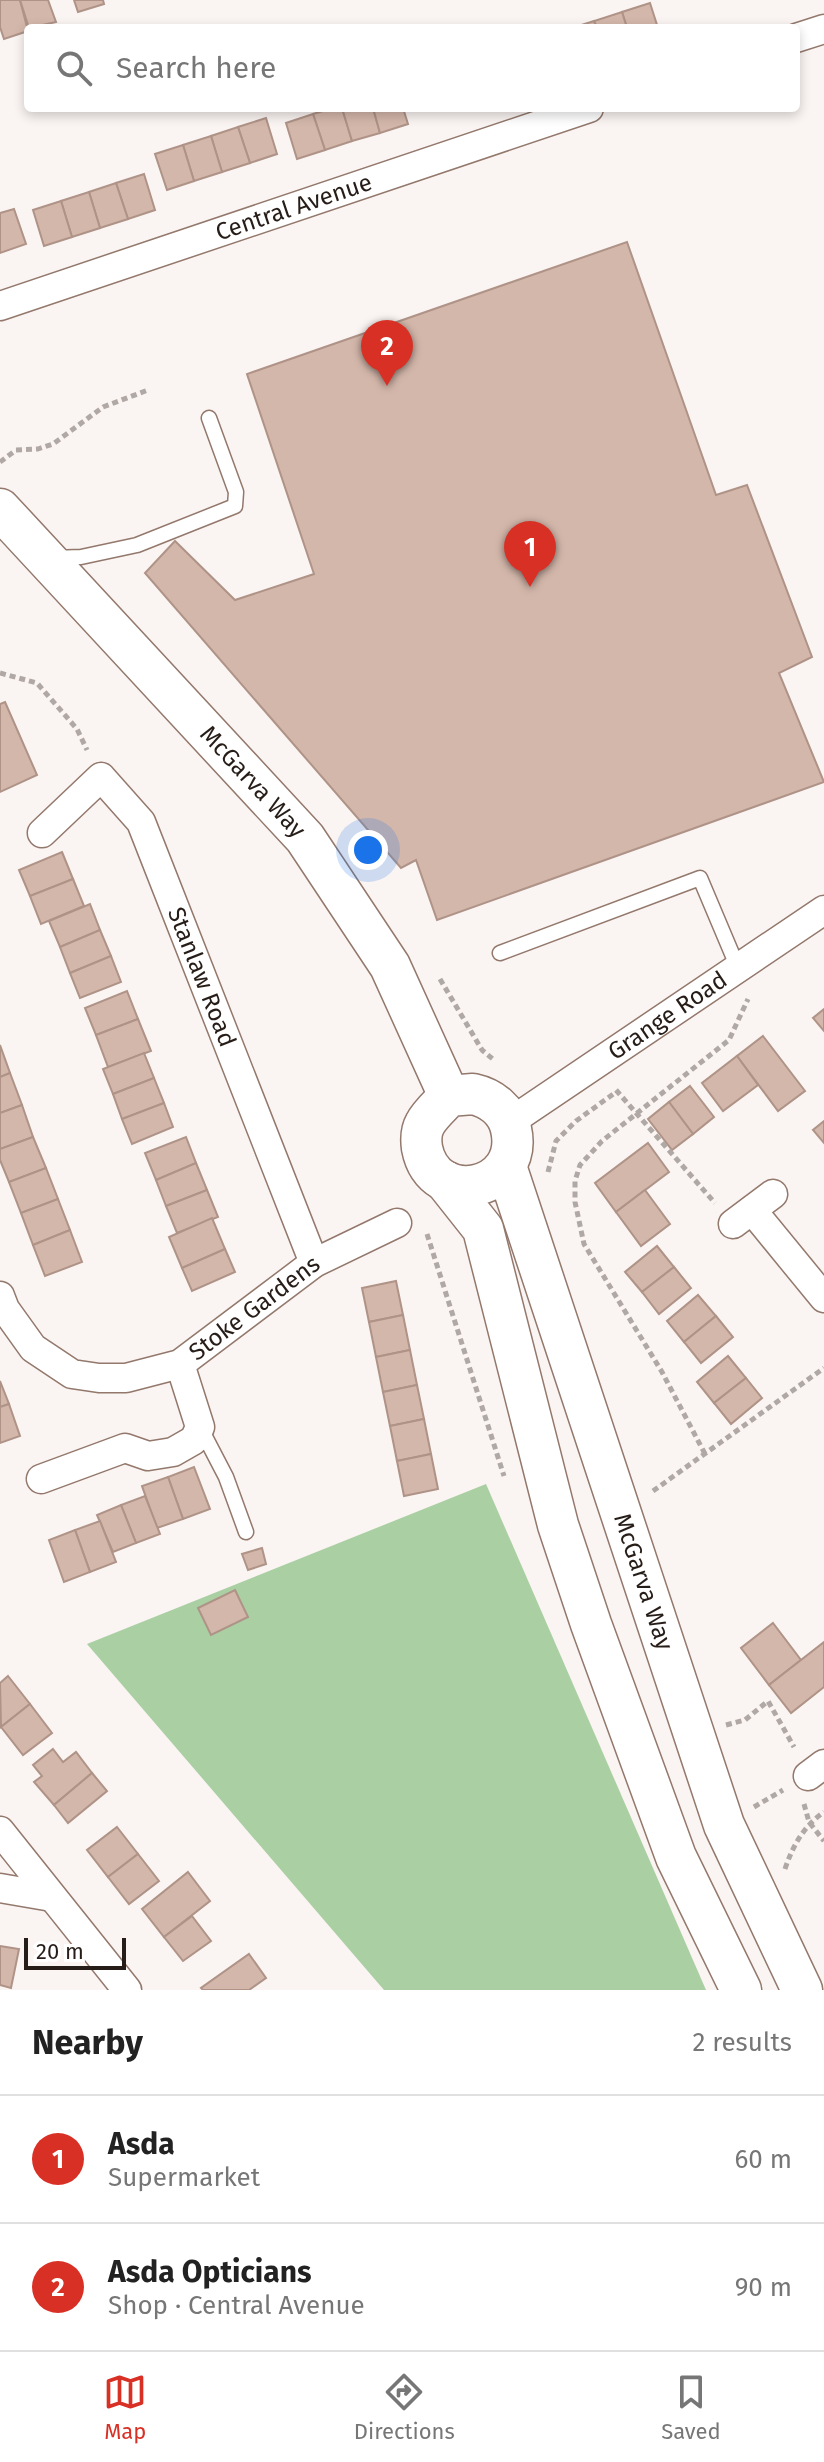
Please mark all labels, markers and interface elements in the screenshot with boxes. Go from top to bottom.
search box [24,24,800,112]
icon: search [52,46,96,90]
text: Search here [116,50,276,86]
street label: Central Avenue [212,168,376,246]
pin: 2 [361,320,413,386]
pin: 1 [504,521,556,587]
street label: McGarva Way [194,720,312,844]
your location [348,830,388,870]
street label: Stanlaw Road [162,903,242,1051]
street label: Grange Road [603,966,732,1066]
street label: Stoke Gardens [183,1250,325,1366]
street label: McGarva Way [608,1510,679,1654]
scale bar [24,1934,126,1970]
text: 20 m [36,1938,84,1965]
text: Nearby [32,2022,143,2063]
text: 2 results [692,2027,792,2058]
text: Asda [108,2126,175,2162]
text: 1 [52,2144,64,2175]
text: 60 m [734,2144,792,2175]
text: Supermarket [108,2162,260,2193]
text: Asda Opticians [108,2254,312,2290]
text: 2 [51,2272,65,2303]
text: 90 m [735,2272,792,2303]
text: Shop · Central Avenue [108,2290,365,2321]
tab: Map [103,2370,147,2445]
tab: Directions [354,2370,455,2445]
tab: Saved [661,2370,721,2445]

